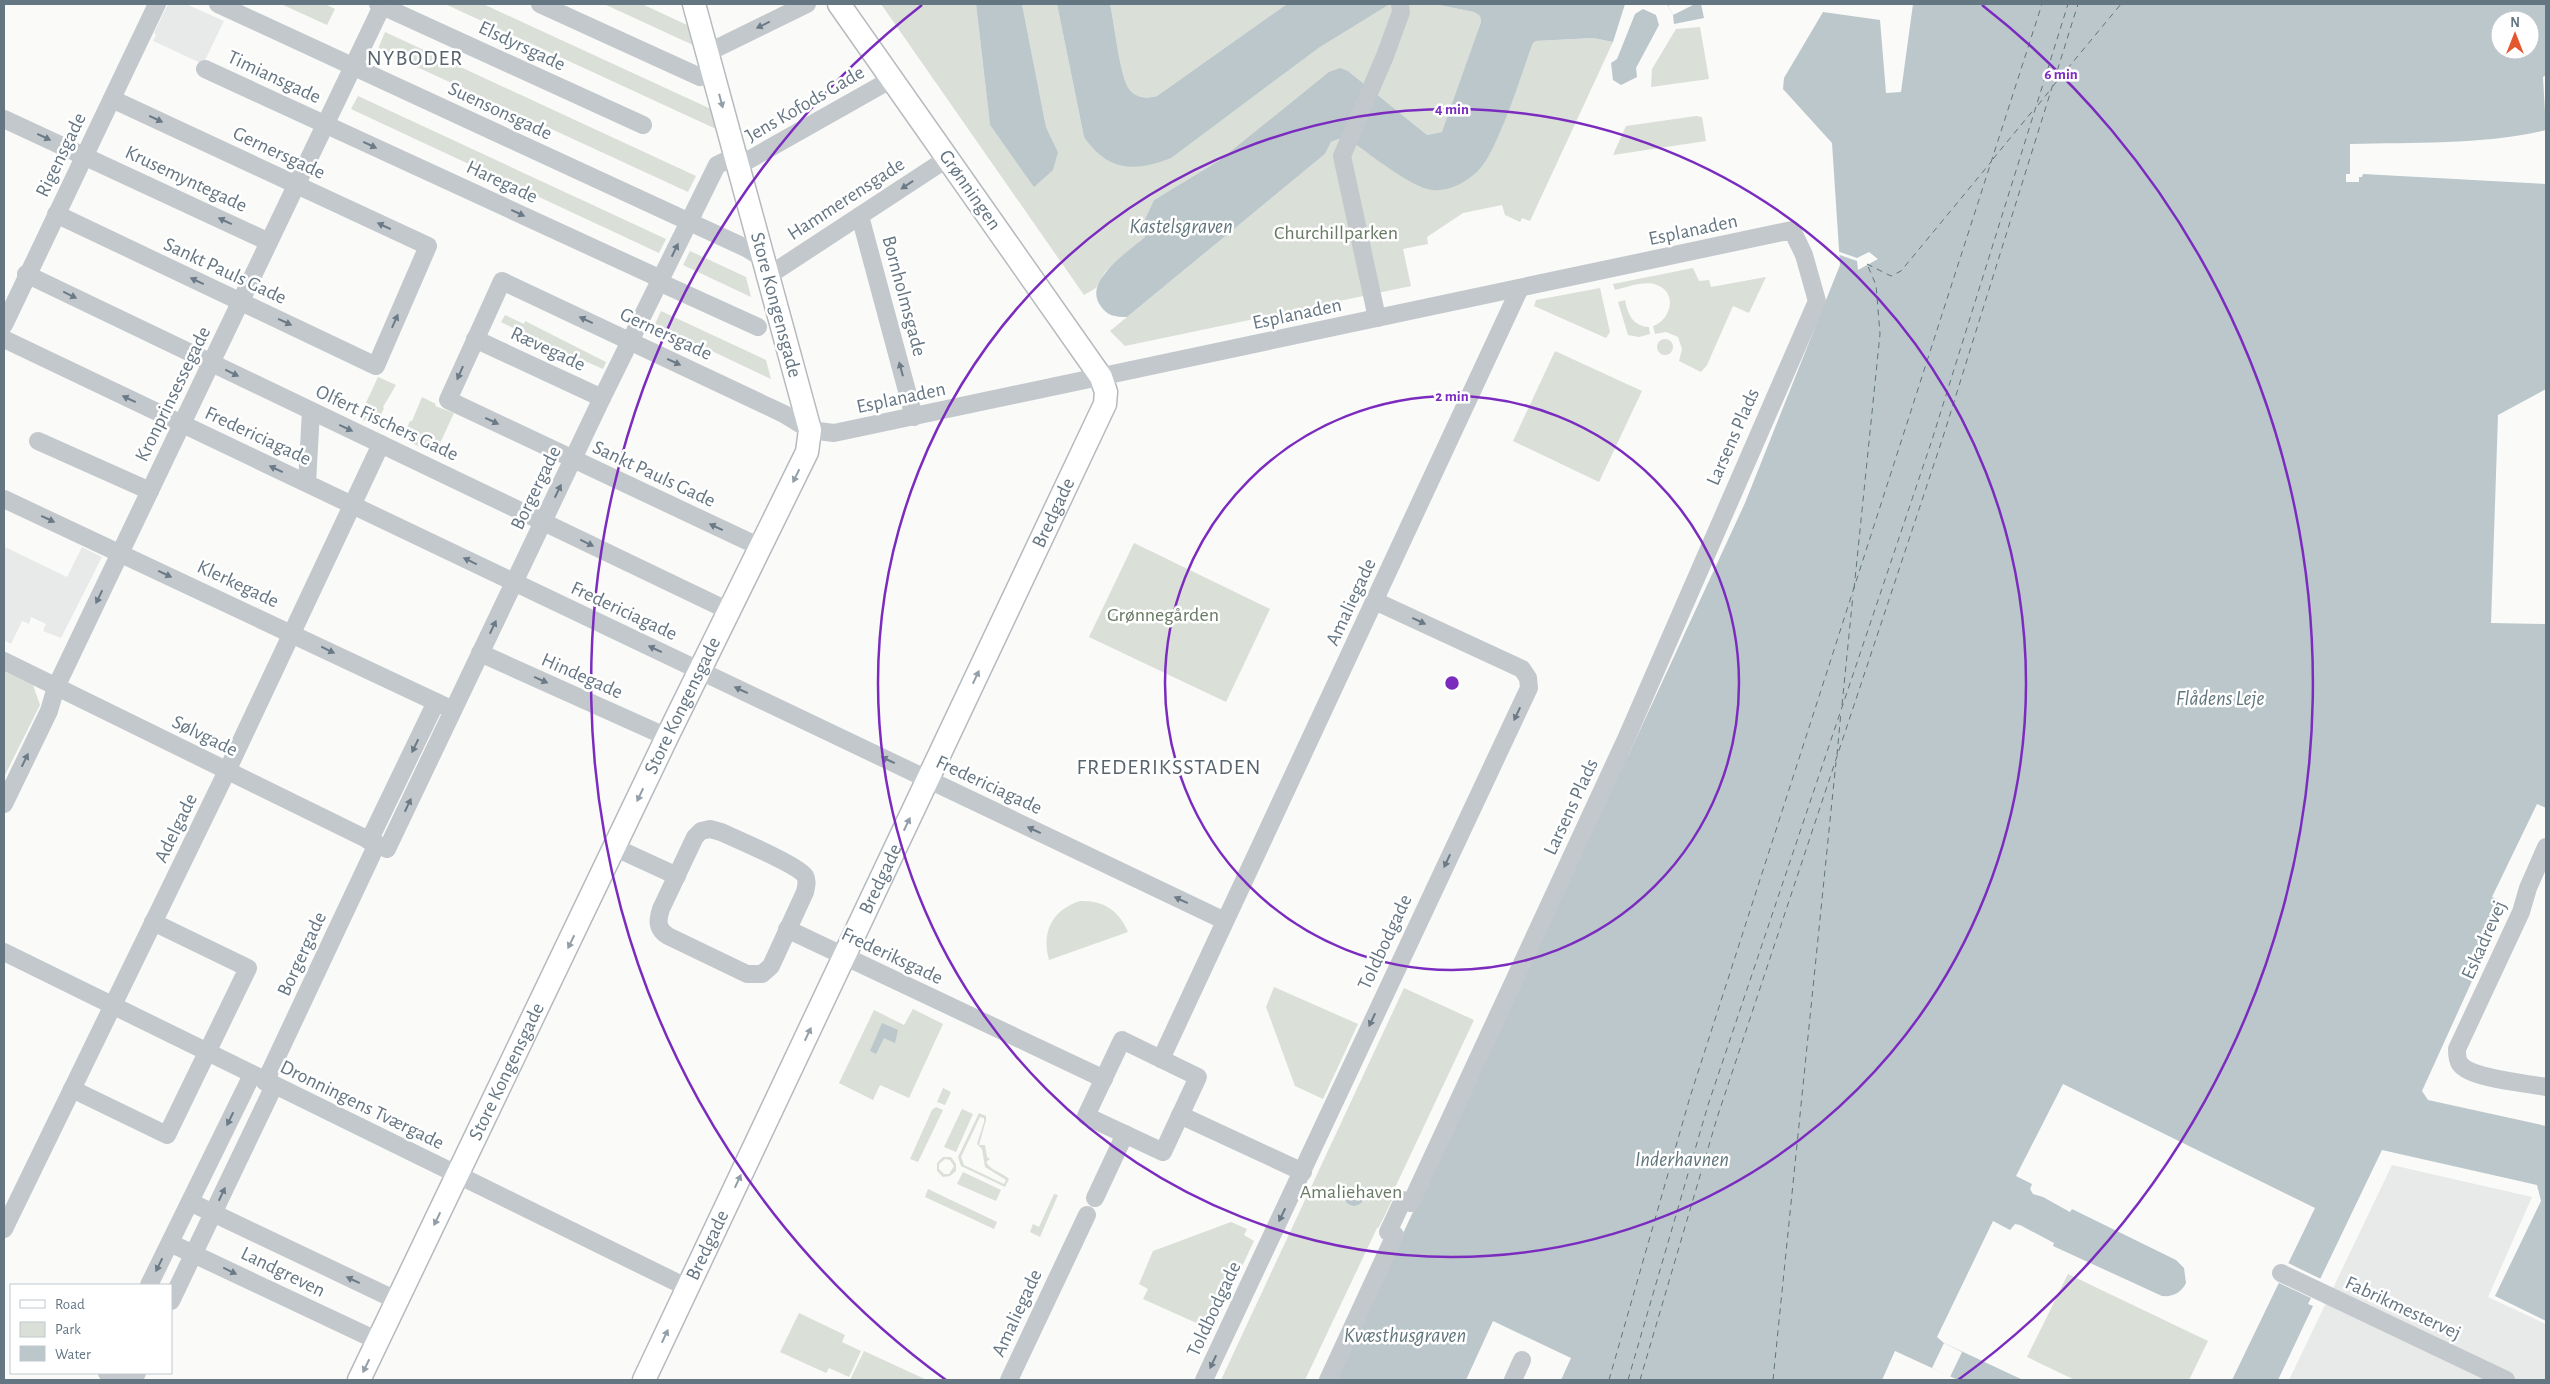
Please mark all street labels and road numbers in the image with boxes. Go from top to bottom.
street label: Elsdyrsgade [476,17,568,75]
street label: Timiansgade [224,47,324,107]
street label: Jens Kofods Gade [742,62,868,146]
street label: Suensonsgade [445,78,555,144]
street label: Rigensgade [32,110,90,200]
street label: Gernersgade [230,123,328,183]
street label: Krusemyntegade [122,142,250,216]
street label: Grønningen [935,146,1005,234]
street label: Hammerensgade [784,154,908,244]
street label: Haregade [463,157,541,207]
street label: Esplanaden [1647,211,1739,249]
street label: Store Kongensgade [747,230,805,380]
street label: Sankt Pauls Gade [161,234,289,308]
street label: Bornholmsgade [878,234,930,358]
street label: Esplanaden [1251,295,1343,333]
street label: Gernersgade [617,304,715,364]
street label: Kronprinsessegade [132,323,214,465]
street label: Rævegade [508,323,588,375]
street label: Esplanaden [855,379,947,417]
street label: Olfert Fischers Gade [313,381,461,465]
street label: Larsens Plads [1703,386,1763,488]
street label: Fredericiagade [202,403,314,469]
street label: Sankt Pauls Gade [590,437,718,511]
street label: Borgergade [507,443,565,533]
street label: Bredgade [1029,475,1079,551]
street label: Amaliegade [1322,555,1380,649]
street label: Klerkegade [194,556,282,612]
street label: Fredericiagade [568,578,680,644]
street label: Store Kongensgade [641,634,724,777]
street label: Hindegade [538,649,626,703]
street label: Sølvgade [169,712,241,760]
street label: Fredericiagade [933,752,1045,818]
street label: Larsens Plads [1540,756,1602,858]
street label: Adelgade [151,790,201,866]
street label: Bredgade [856,841,906,917]
street label: Toldbodgade [1354,891,1416,993]
street label: Eskadrevej [2458,898,2510,982]
street label: Borgergade [274,909,330,999]
street label: Frederiksgade [838,924,946,988]
street label: Store Kongensgade [465,1000,548,1143]
street label: Dronningens Tværgade [277,1057,447,1153]
street label: Bredgade [683,1207,733,1283]
street label: Landgreven [238,1243,328,1301]
street label: Toldbodgade [1183,1258,1245,1360]
street label: Amaliegade [988,1266,1046,1360]
street label: Fabrikmestervej [2342,1272,2464,1344]

